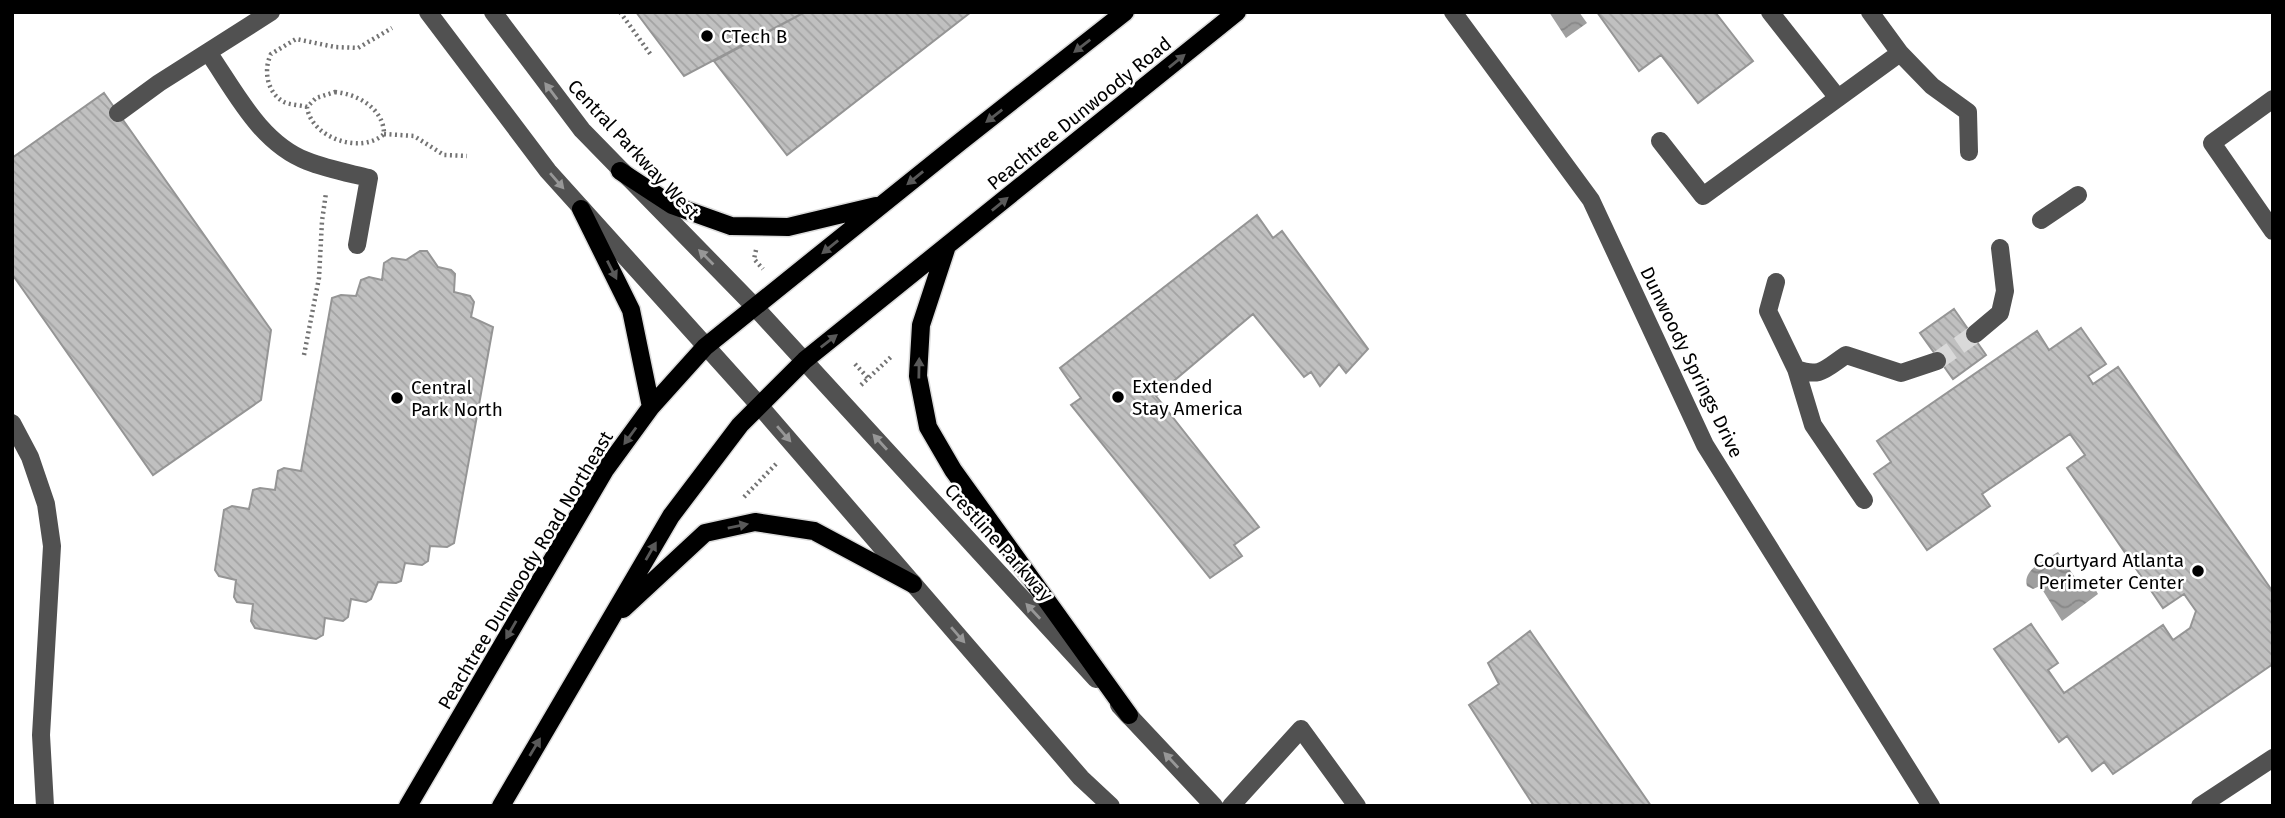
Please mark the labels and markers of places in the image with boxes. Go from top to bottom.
place label: CTech B [721,25,787,48]
marker: CTech B [699,28,715,44]
place label: Extended Stay America [1132,375,1243,420]
place label: Central Park North [411,376,503,421]
marker: Extended Stay America [1110,389,1126,405]
marker: Central Park North [389,390,405,406]
place label: Courtyard Atlanta Perimeter Center [2033,549,2185,594]
marker: Courtyard Atlanta Perimeter Center [2190,563,2206,579]

